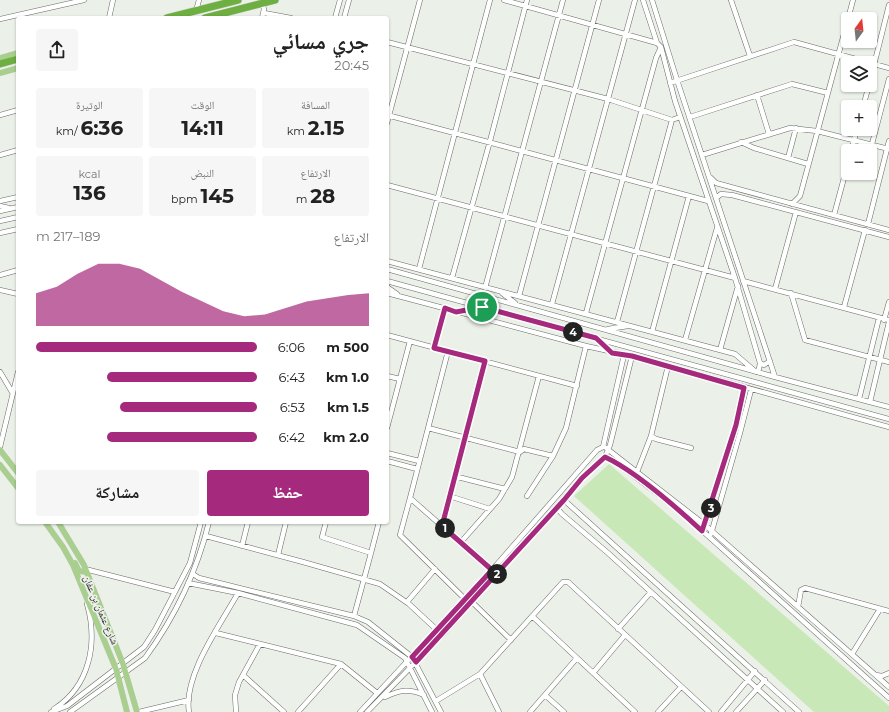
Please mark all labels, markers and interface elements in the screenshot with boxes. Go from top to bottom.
north arrow [841,12,877,48]
map controls [841,12,877,180]
text: جري مسائي [273,28,369,55]
button: share [36,29,78,71]
button: layers [841,56,877,92]
text: 20:45 [334,57,369,73]
text: الوتيرة [76,98,103,112]
text: الوقت [191,98,214,112]
text: المسافة [301,98,330,112]
button: + [841,100,877,136]
text: 6:36 [81,116,123,140]
text: 14:11 [181,116,224,140]
text: 2.15 [308,116,344,140]
text: /km [56,124,81,138]
text: km [287,124,308,138]
button: − [841,144,877,180]
text: النبض [191,166,214,180]
text: الارتفاع [300,166,331,180]
text: kcal [79,167,101,181]
text: 136 [73,181,106,205]
text: 145 [200,184,234,208]
text: 28 [310,184,335,208]
text: bpm [171,192,200,206]
text: m [296,192,310,206]
text: 189–217 m [36,228,100,244]
text: الارتفاع [334,229,369,245]
pin [465,290,499,324]
icon: arrive [471,296,493,318]
pin: 4 [563,322,583,342]
text: 4 [569,325,577,339]
text: 6:06 [278,339,305,355]
text: 500 m [326,339,369,355]
text: 6:43 [279,369,305,385]
text: 1.0 km [326,369,369,385]
text: 6:53 [280,399,305,415]
text: 1.5 km [327,399,369,415]
text: 6:42 [278,429,305,445]
text: 2.0 km [323,429,369,445]
button: مشاركة [36,470,199,516]
button: حفظ [207,470,369,516]
pin: 3 [701,498,721,518]
text: 3 [708,501,714,515]
pin: 1 [435,518,455,538]
text: 1 [443,521,447,535]
pin: 2 [487,564,507,584]
text: 2 [494,567,500,581]
street label: شارع عثمان بن عفان [81,573,122,647]

